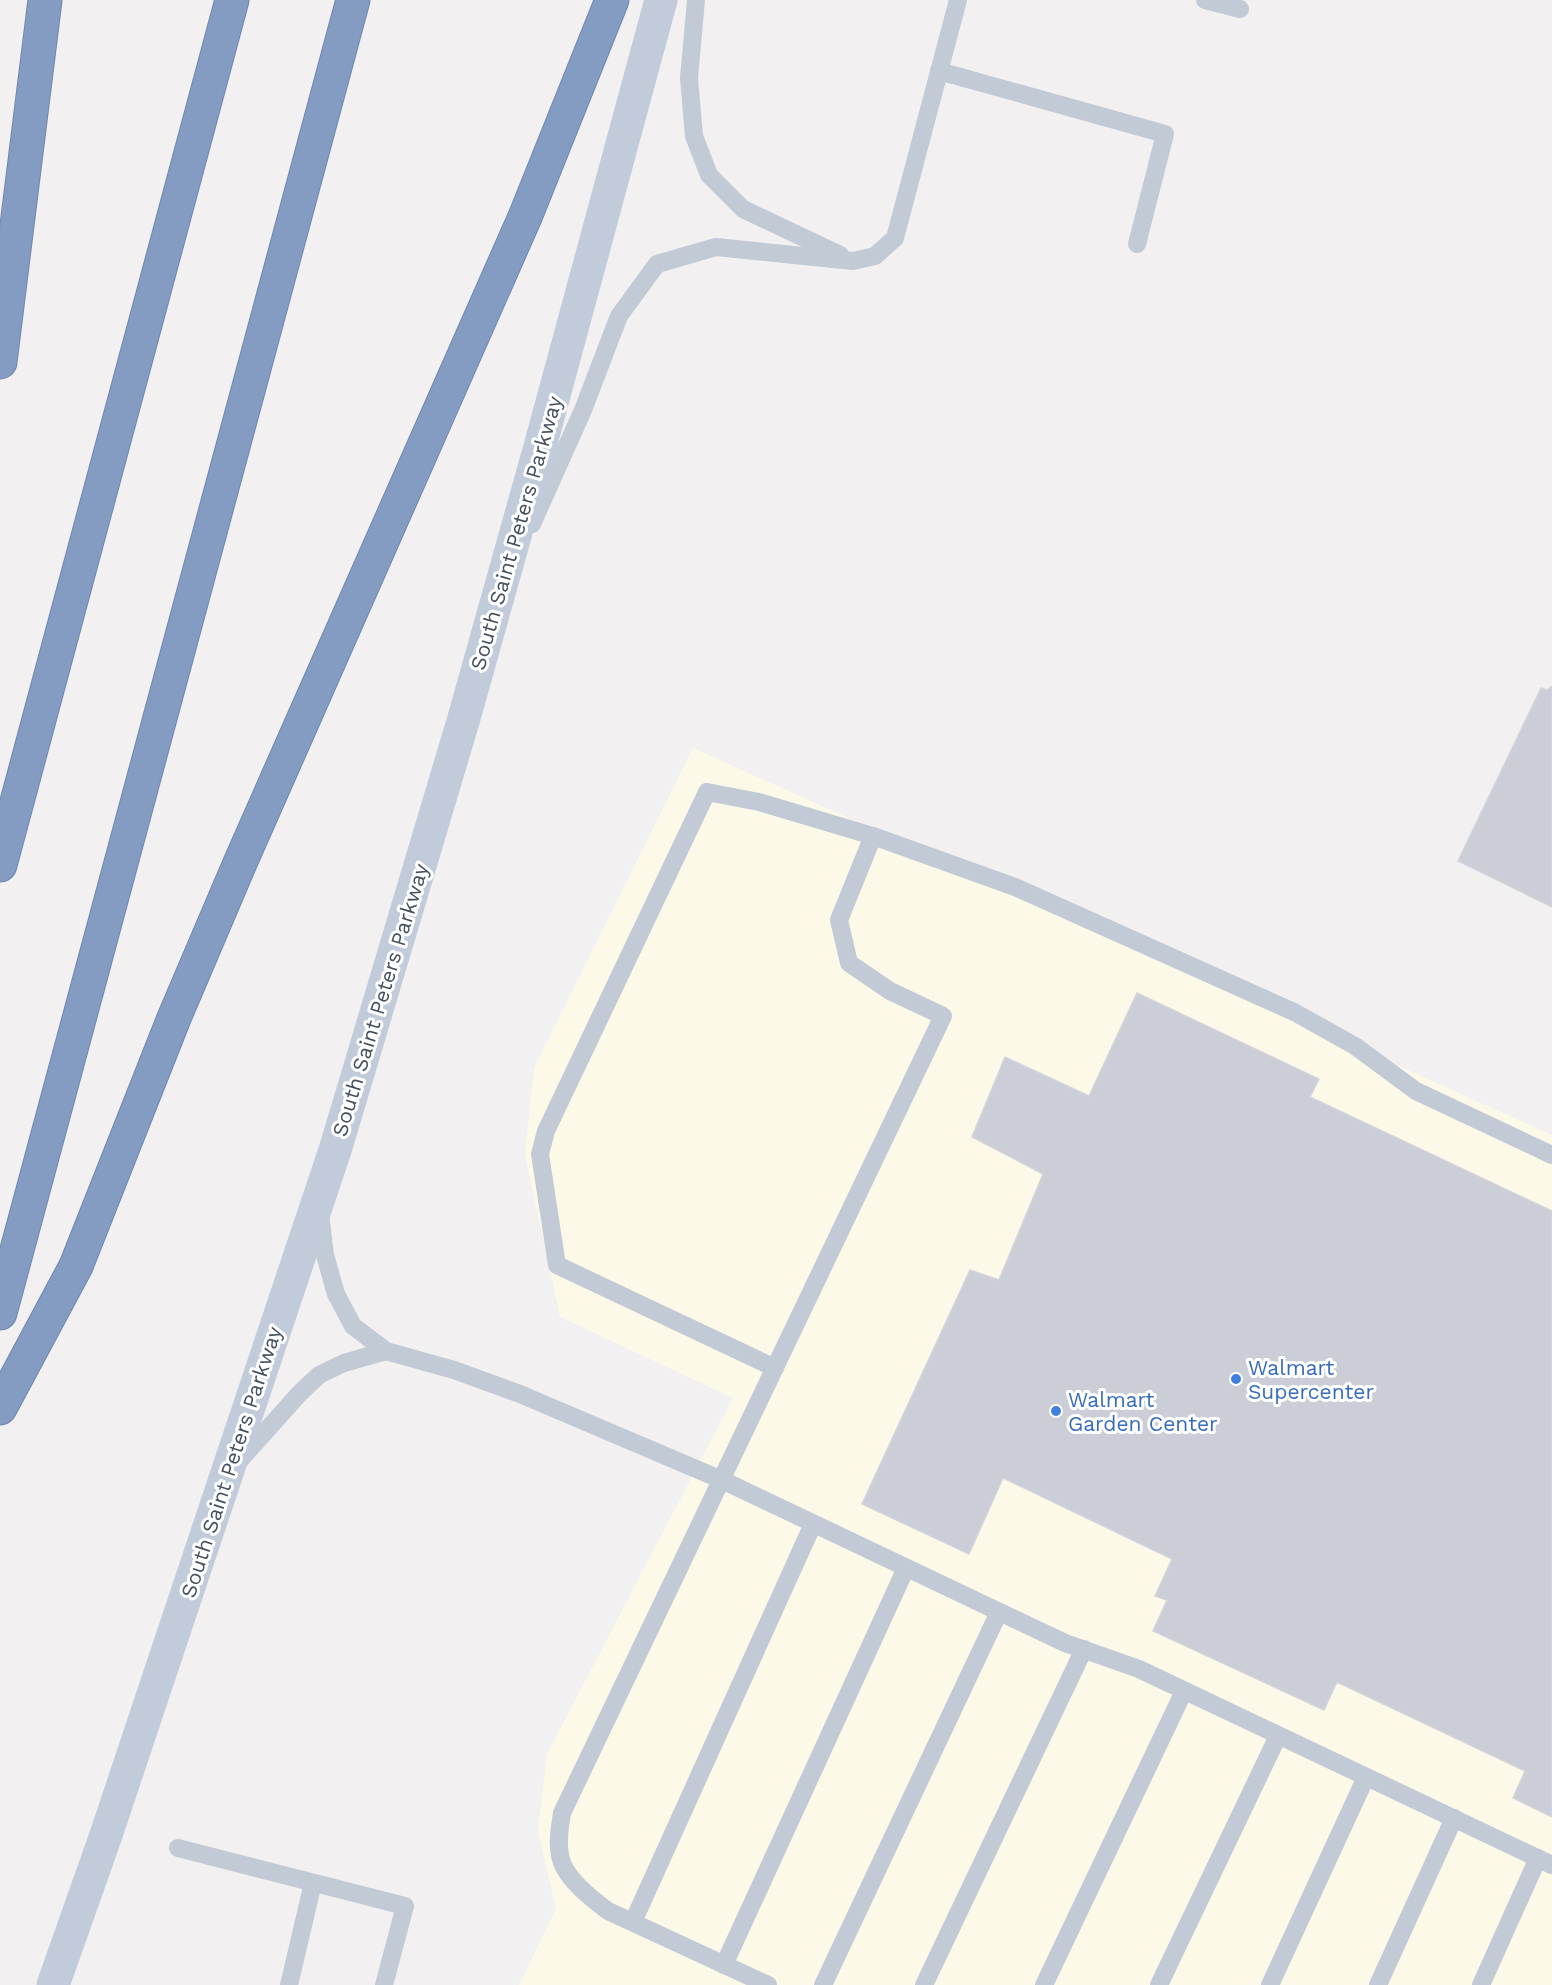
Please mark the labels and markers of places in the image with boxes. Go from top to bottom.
place label: Walmart Supercenter [1248,1355,1374,1404]
marker: Walmart Supercenter [1229,1372,1243,1386]
place label: Walmart Garden Center [1068,1387,1218,1436]
marker: Walmart Garden Center [1049,1404,1063,1418]

